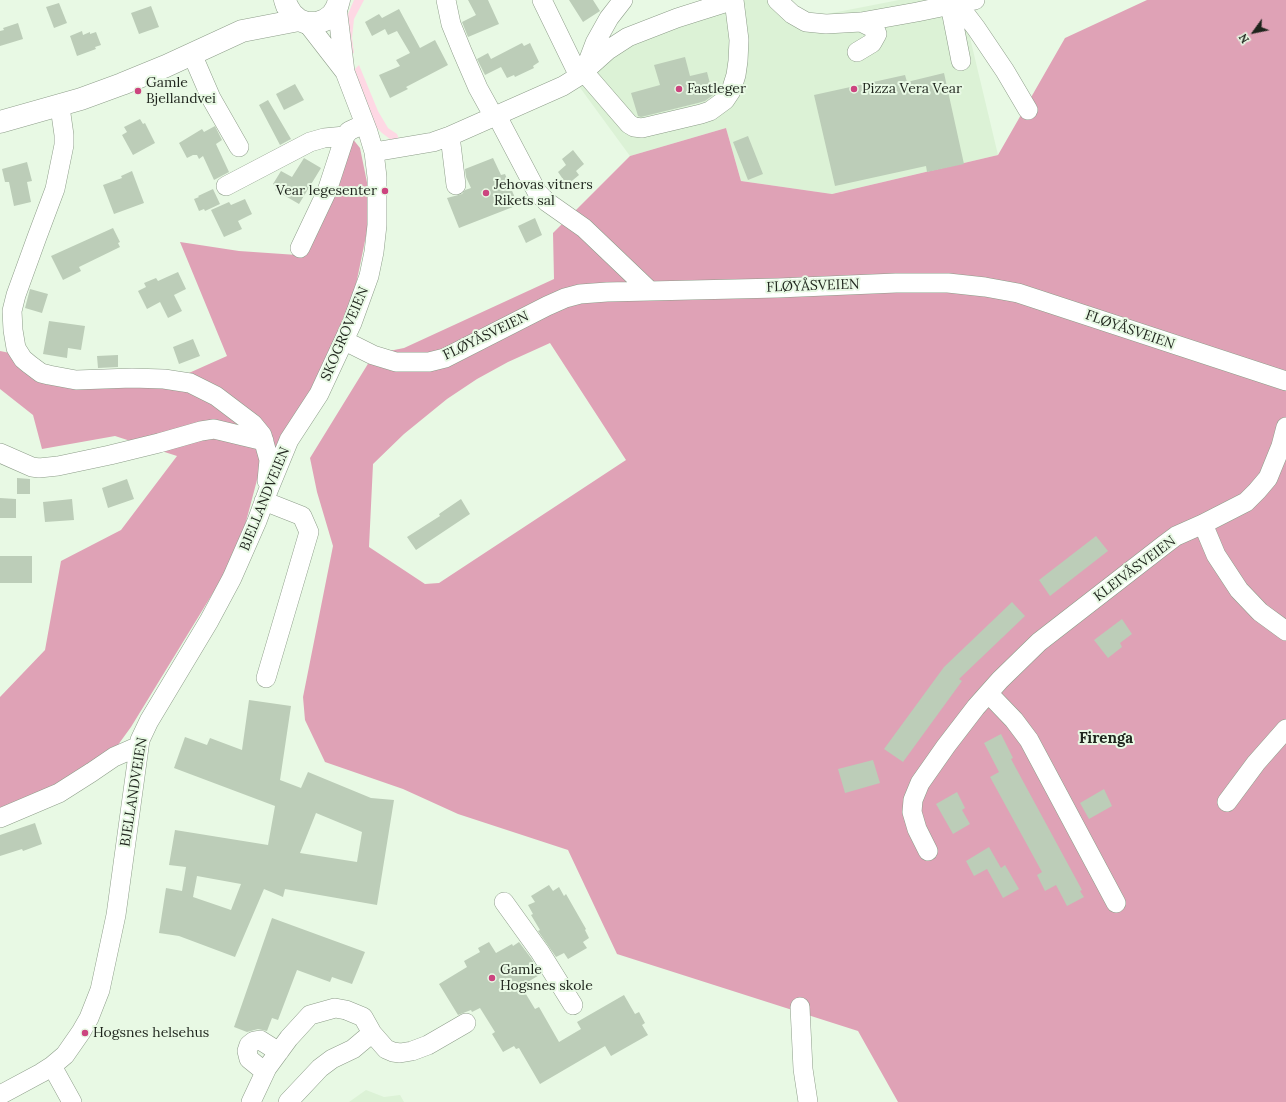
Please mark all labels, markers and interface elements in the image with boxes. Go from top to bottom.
north arrow [1234,12,1274,52]
text: N [1236,31,1252,46]
place label: Gamle Bjellandvei [146,75,216,108]
place label: Fastleger [687,81,746,97]
place label: Pizza Vera Vear [862,81,962,97]
marker: Fastleger [674,84,684,94]
marker: Pizza Vera Vear [849,84,859,94]
marker: Gamle Bjellandvei [133,86,143,96]
place label: Jehovas vitners Rikets sal [494,177,593,210]
place label: Vear legesenter [276,183,377,199]
marker: Vear legesenter [380,186,390,196]
marker: Jehovas vitners Rikets sal [481,188,491,198]
street label: FLØYÅSVEIEN [766,276,860,296]
street label: SKOGROVEIEN [318,284,372,384]
street label: FLØYÅSVEIEN [1083,307,1177,353]
street label: FLØYÅSVEIEN [440,308,532,364]
street label: BJELLANDVEIEN [237,445,293,553]
street label: KLEIVÅSVEIEN [1091,533,1179,605]
district label: Firenga [1079,730,1133,748]
street label: BJELLANDVEIEN [117,736,151,848]
place label: Gamle Hogsnes skole [500,962,593,994]
marker: Gamle Hogsnes skole [487,973,497,983]
place label: Hogsnes helsehus [93,1025,209,1041]
marker: Hogsnes helsehus [80,1028,90,1038]

